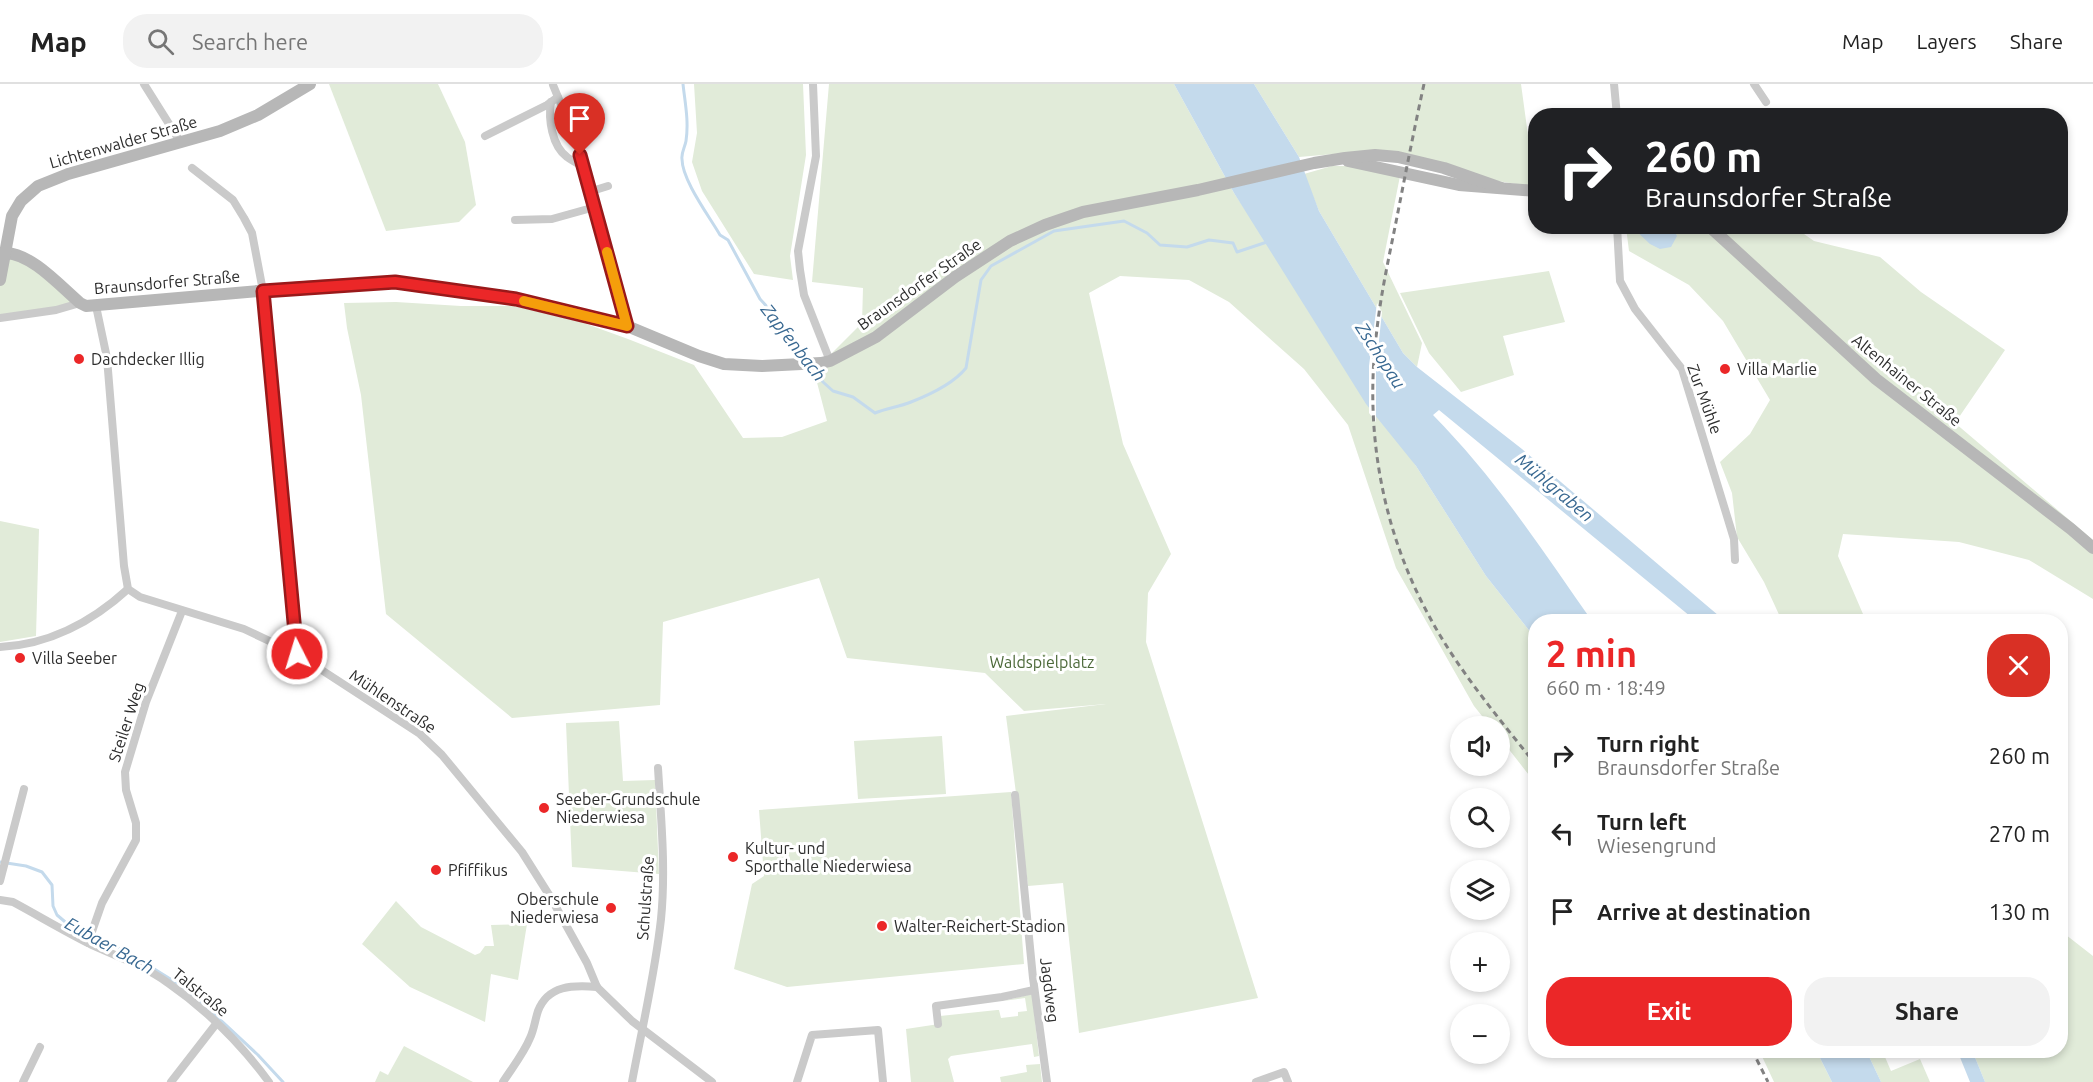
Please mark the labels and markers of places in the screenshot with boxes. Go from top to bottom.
pin [554,93,605,155]
place label: Dachdecker Illig [91,350,205,368]
marker: Dachdecker Illig [72,352,86,366]
place label: Villa Marlie [1737,360,1817,378]
marker: Villa Marlie [1718,362,1732,376]
place label: Villa Seeber [32,649,117,667]
marker: Villa Seeber [13,651,27,665]
place label: Seeber-Grundschule Niederwiesa [556,790,701,826]
marker: Seeber-Grundschule Niederwiesa [537,801,551,815]
place label: Kultur- und Sporthalle Niederwiesa [745,839,912,875]
marker: Kultur- und Sporthalle Niederwiesa [726,850,740,864]
place label: Pfiffikus [448,861,508,879]
marker: Pfiffikus [429,863,443,877]
place label: Oberschule Niederwiesa [510,890,599,926]
marker: Oberschule Niederwiesa [604,901,618,915]
place label: Walter-Reichert-Stadion [894,917,1066,935]
marker: Walter-Reichert-Stadion [875,919,889,933]

